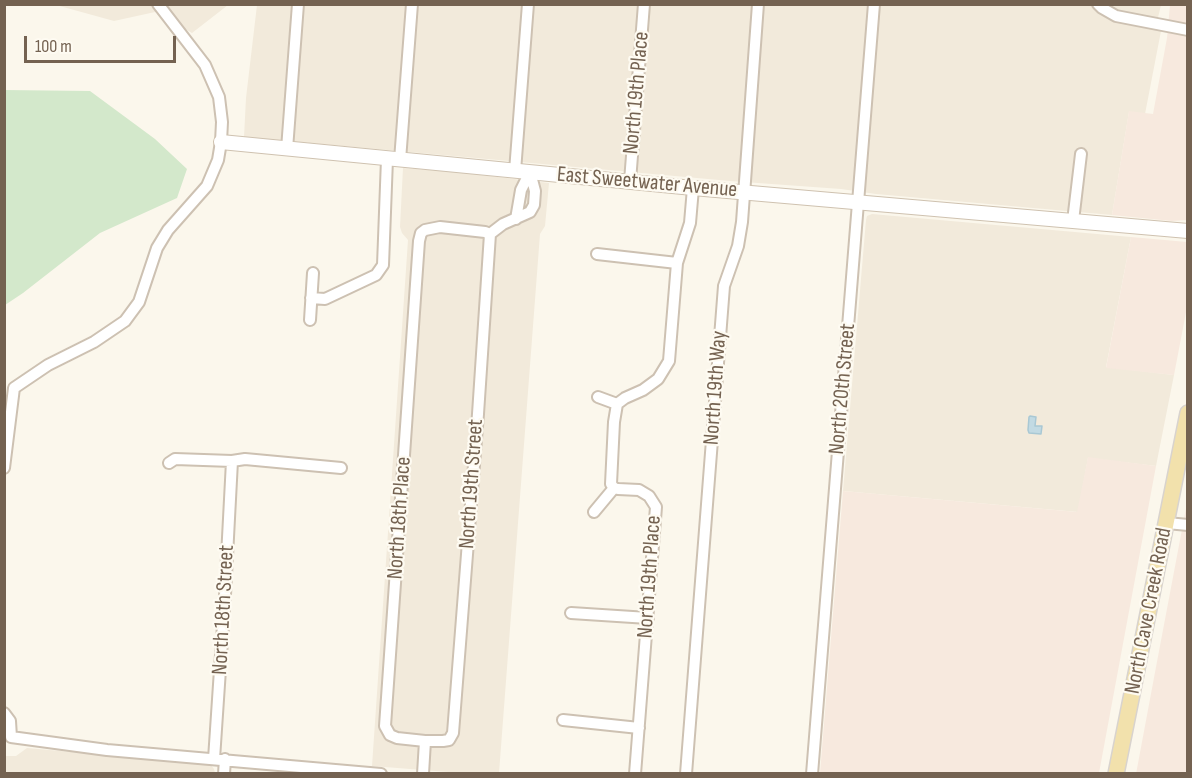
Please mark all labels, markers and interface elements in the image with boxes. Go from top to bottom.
scale bar [27,24,178,62]
street label: North 19th Place [618,30,656,156]
text: 100 m [35,36,72,57]
street label: East Sweetwater Avenue [556,162,738,204]
street label: North 20th Street [824,322,862,456]
street label: North 19th Way [699,330,733,446]
street label: North 19th Street [454,418,490,550]
street label: North 18th Place [383,456,417,580]
street label: North 19th Place [633,515,667,639]
street label: North Cave Creek Road [1120,526,1178,696]
street label: North 18th Street [207,544,241,676]

